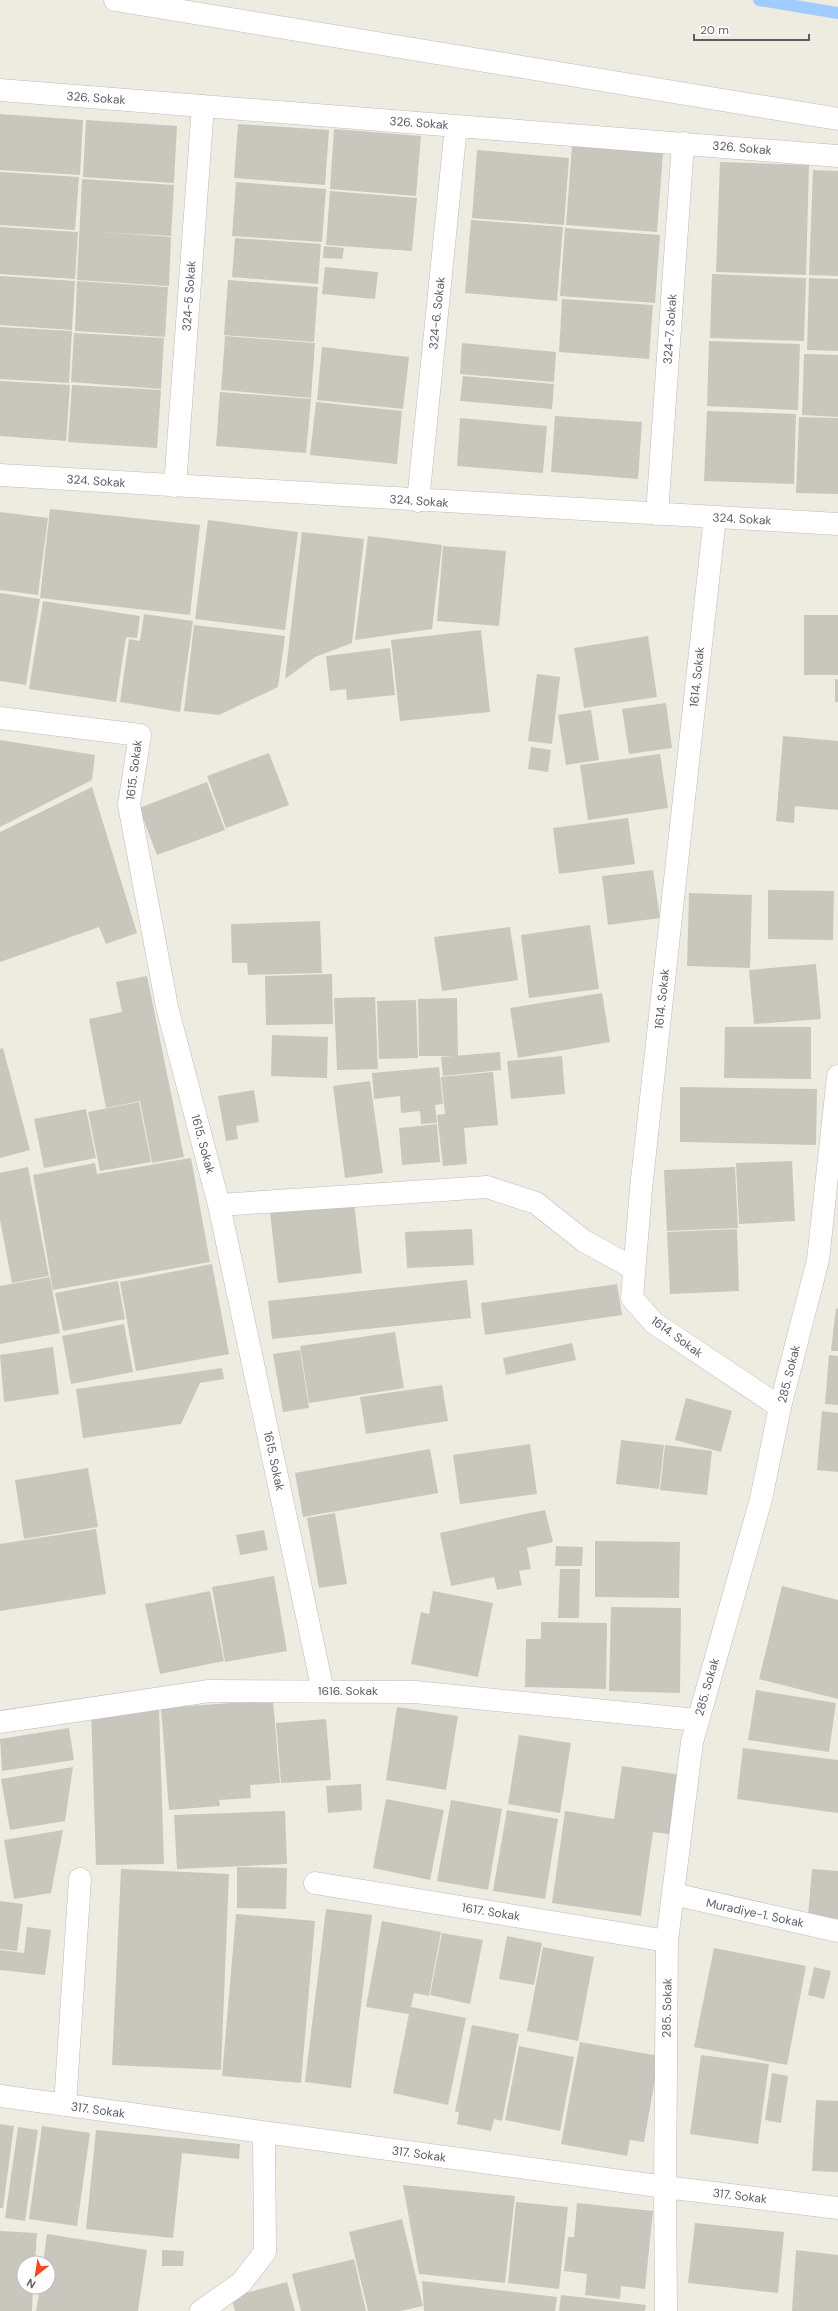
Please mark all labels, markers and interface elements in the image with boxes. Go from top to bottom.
scale bar [694,16,809,42]
text: 20 m [700,22,729,38]
street label: 326. Sokak [66,88,126,108]
street label: 326. Sokak [389,113,449,133]
street label: 326. Sokak [712,137,772,159]
street label: 324-5 Sokak [179,260,199,332]
street label: 324-6. Sokak [425,276,449,350]
street label: 324-7. Sokak [660,293,680,365]
street label: 324. Sokak [66,471,126,491]
street label: 324. Sokak [389,491,449,511]
street label: 324. Sokak [712,509,772,529]
street label: 1614. Sokak [686,646,708,708]
street label: 1615. Sokak [122,739,146,801]
street label: 1614. Sokak [651,968,673,1030]
street label: 1615. Sokak [187,1113,219,1175]
street label: 1614. Sokak [648,1313,706,1361]
street label: 285. Sokak [774,1343,804,1405]
street label: 1615. Sokak [260,1430,288,1492]
street label: 285. Sokak [691,1656,723,1718]
street label: 1616. Sokak [318,1683,378,1699]
street label: Muradiye-1. Sokak [705,1895,805,1931]
street label: 1617. Sokak [461,1899,521,1925]
street label: 285. Sokak [658,1978,676,2038]
street label: 317. Sokak [70,2098,126,2122]
street label: 317. Sokak [391,2142,447,2166]
street label: 317. Sokak [712,2185,768,2207]
north arrow [16,2255,56,2295]
text: N [24,2276,38,2292]

